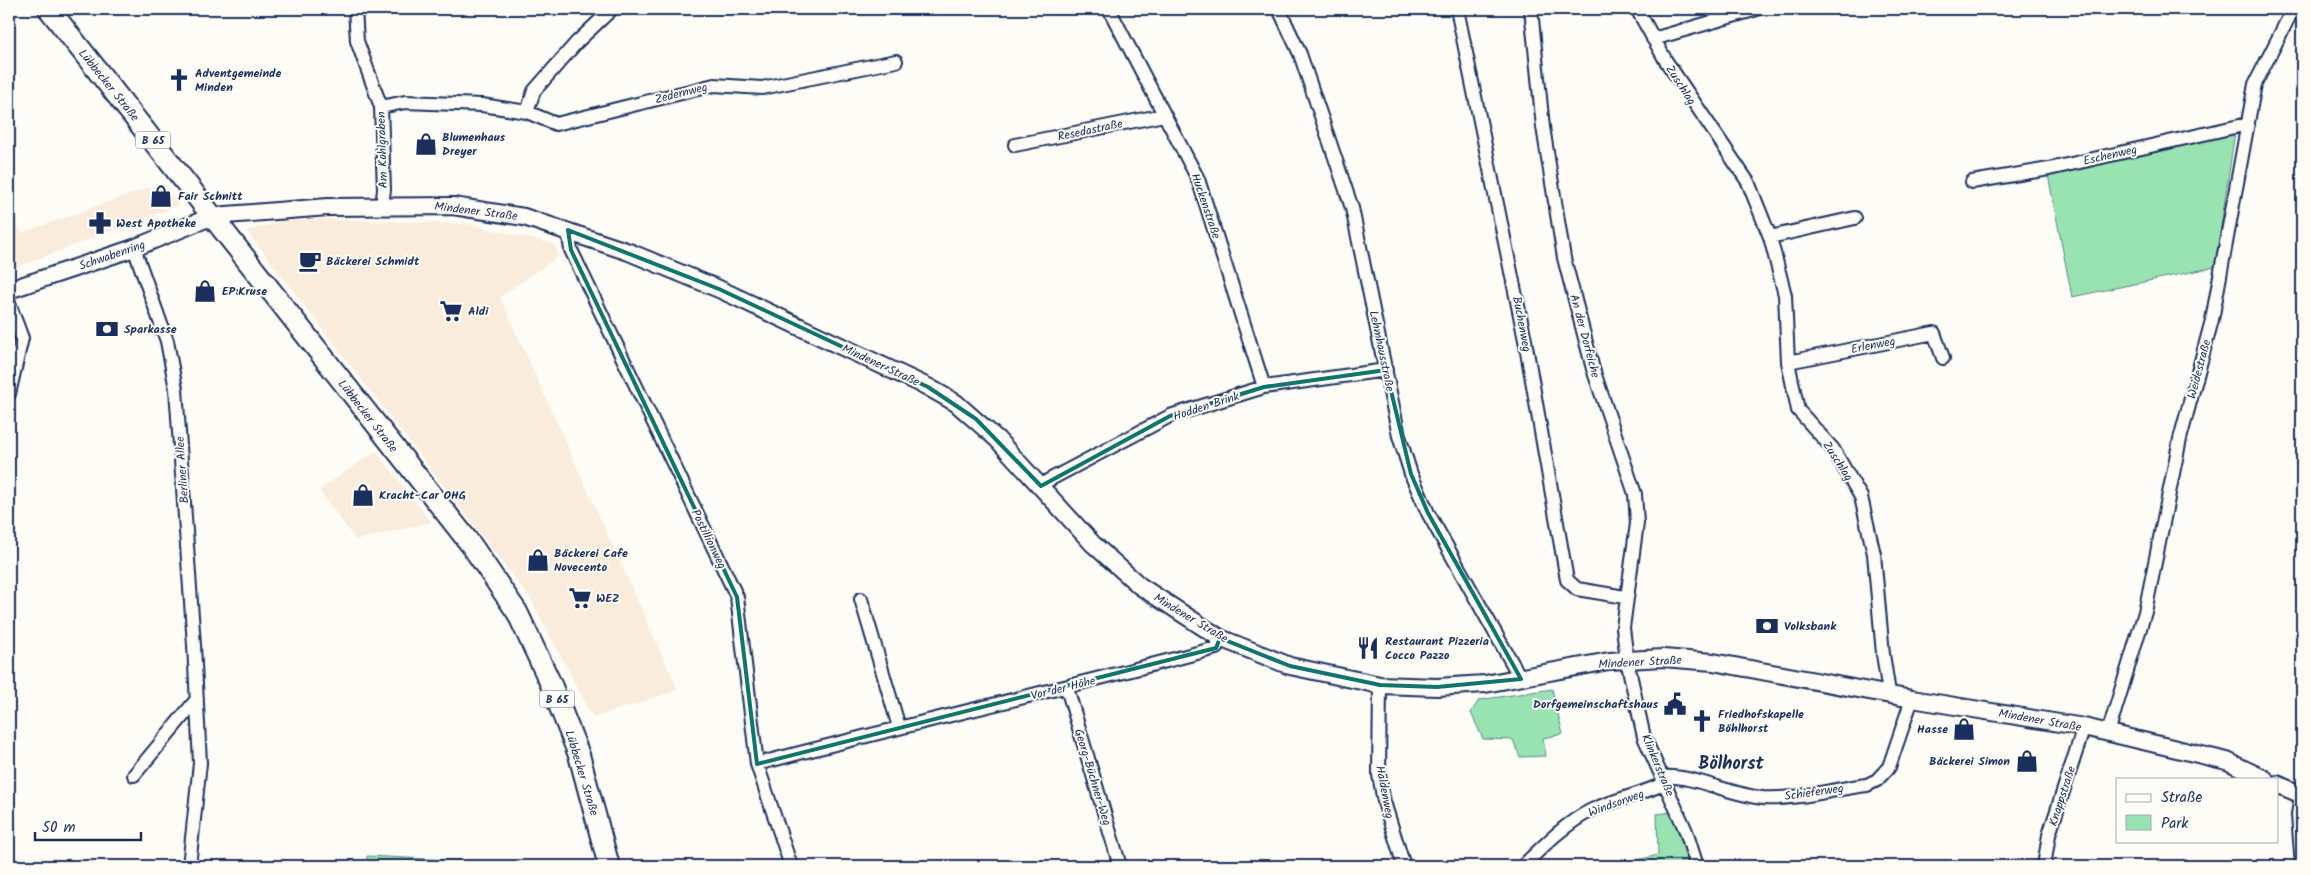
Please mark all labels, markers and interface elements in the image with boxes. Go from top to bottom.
street label: Lübbecker Straße [73,45,144,126]
street label: Zuschlag [1661,61,1701,109]
place label: Adventgemeinde Minden [195,64,282,97]
church icon: Adventgemeinde Minden [166,67,192,93]
street label: Zedernweg [653,78,710,109]
street label: Am Kohlgraben [372,111,393,189]
street label: Resedastraße [1056,114,1125,147]
place label: Blumenhaus Dreyer [442,128,506,161]
shop icon: Blumenhaus Dreyer [413,131,439,157]
road number: B 65 [136,132,170,148]
street label: Eschenweg [2081,140,2139,171]
street label: Huckenstraße [1185,171,1226,242]
shop icon: Fair Schnitt [148,183,174,209]
place label: Fair Schnitt [178,187,243,206]
street label: Mindener Straße [433,197,519,226]
pharmacy icon: West Apotheke [87,210,113,236]
place label: West Apotheke [116,214,196,233]
street label: Schwabenring [77,235,148,276]
cafe icon: Bäckerei Schmidt [297,248,323,274]
place label: Bäckerei Schmidt [326,252,420,271]
shop icon: EP:Kruse [192,278,218,304]
place label: EP:Kruse [222,282,267,301]
street label: An der Dorfeiche [1564,292,1605,381]
street label: Buchenweg [1507,295,1536,354]
supermarket icon: Aldi [438,298,464,324]
place label: Aldi [468,302,489,321]
street label: Lehmhausstraße [1364,309,1400,394]
bank icon: Sparkasse [94,316,120,342]
place label: Sparkasse [124,320,177,339]
street label: Erlenweg [1849,332,1897,359]
street label: Weidestraße [2182,337,2217,401]
street label: Mindener Straße [839,339,923,392]
street label: Lübbecker Straße [333,376,403,457]
street label: Hodden Brink [1171,387,1242,426]
street label: Berliner Allee [171,435,194,504]
street label: Zuschlag [1818,437,1858,485]
shop icon: Kracht-Car OHG [350,482,376,508]
place label: Kracht-Car OHG [379,486,466,505]
street label: Postillionweg [686,506,731,573]
place label: Bäckerei Cafe Novecento [554,544,628,577]
shop icon: Bäckerei Cafe Novecento [525,547,551,573]
supermarket icon: WEZ [567,585,593,611]
place label: WEZ [596,589,620,608]
street label: Mindener Straße [1150,589,1232,648]
bank icon: Volksbank [1754,613,1780,639]
place label: Volksbank [1784,617,1837,636]
place label: Restaurant Pizzeria Cocco Pazzo [1385,632,1489,665]
restaurant icon: Restaurant Pizzeria Cocco Pazzo [1355,635,1381,661]
street label: Mindener Straße [1598,651,1683,674]
street label: Vor der Höhe [1029,671,1098,706]
road number: B 65 [540,691,574,708]
public building icon: Dorfgemeinschaftshaus [1662,691,1688,717]
place label: Dorfgemeinschaftshaus [1533,695,1658,714]
street label: Mindener Straße [1997,704,2083,737]
place label: Friedhofskapelle Böhlhorst [1718,705,1804,738]
church icon: Friedhofskapelle Böhlhorst [1689,708,1715,734]
shop icon: Hasse [1951,716,1977,742]
place label: Hasse [1917,720,1948,739]
street label: Georg-Büchner-Weg [1069,726,1116,828]
street label: Lübbecker Straße [559,728,604,819]
street label: Klinkerstraße [1636,731,1679,800]
shop icon: Bäckerei Simon [2014,748,2040,774]
district label: Bölhorst [1698,750,1765,779]
place label: Bäckerei Simon [1929,752,2010,771]
street label: Knappstraße [2044,763,2081,829]
street label: Haldenweg [1370,764,1399,820]
legend [2116,778,2278,842]
street label: Schieferweg [1783,779,1845,806]
street label: Windsorweg [1586,784,1647,822]
text: Straße [2161,786,2203,810]
scale bar [35,810,141,842]
text: Park [2161,812,2189,836]
text: 50 m [42,816,76,840]

